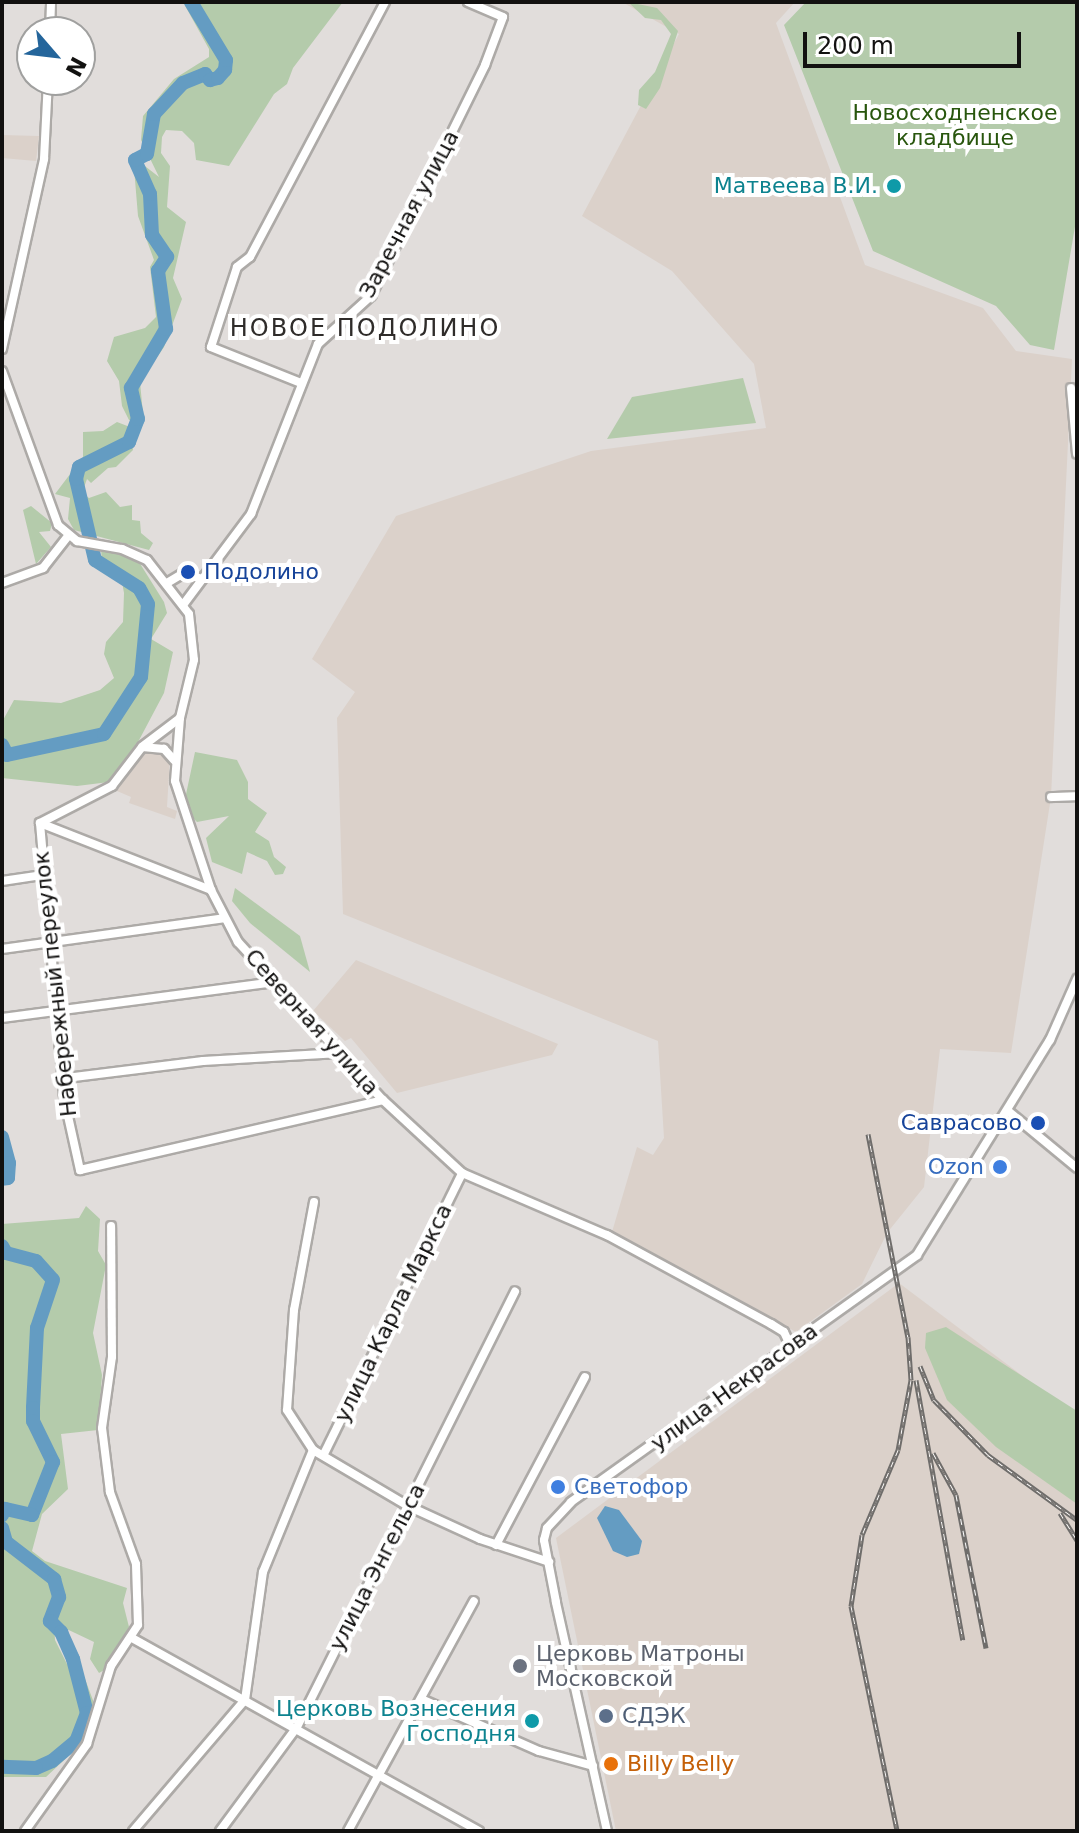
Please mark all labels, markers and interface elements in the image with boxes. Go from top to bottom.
north arrow [16,16,96,96]
scale bar [807,16,1025,66]
text: 200 m [817,32,894,60]
text: N [61,53,91,81]
park label: Новосходненское кладбище [853,99,1057,150]
street label: Заречная улица [354,126,464,302]
place label: Матвеева В.И. [714,173,878,199]
marker: Матвеева В.И. [885,177,903,195]
district label: НОВОЕ ПОДОЛИНО [230,315,500,343]
place label: Подолино [204,559,319,585]
marker: Подолино [179,563,197,581]
street label: Набережный переулок [28,850,82,1118]
street label: Северная улица [240,944,384,1100]
place label: Саврасово [901,1110,1022,1136]
marker: Саврасово [1029,1114,1047,1132]
place label: Ozon [928,1154,984,1180]
marker: Ozon [991,1158,1009,1176]
street label: улица Карла Маркса [329,1199,457,1427]
street label: улица Некрасова [645,1318,823,1456]
place label: Светофор [574,1474,688,1500]
marker: Светофор [549,1478,567,1496]
street label: улица Энгельса [323,1479,431,1655]
place label: Церковь Матроны Московской [536,1640,745,1692]
marker: Церковь Матроны Московской [511,1657,529,1675]
place label: Церковь Вознесения Господня [276,1695,516,1746]
place label: СДЭК [622,1703,686,1729]
marker: СДЭК [597,1707,615,1725]
marker: Церковь Вознесения Господня [523,1712,541,1730]
place label: Billy Belly [627,1751,734,1777]
marker: Billy Belly [602,1755,620,1773]

